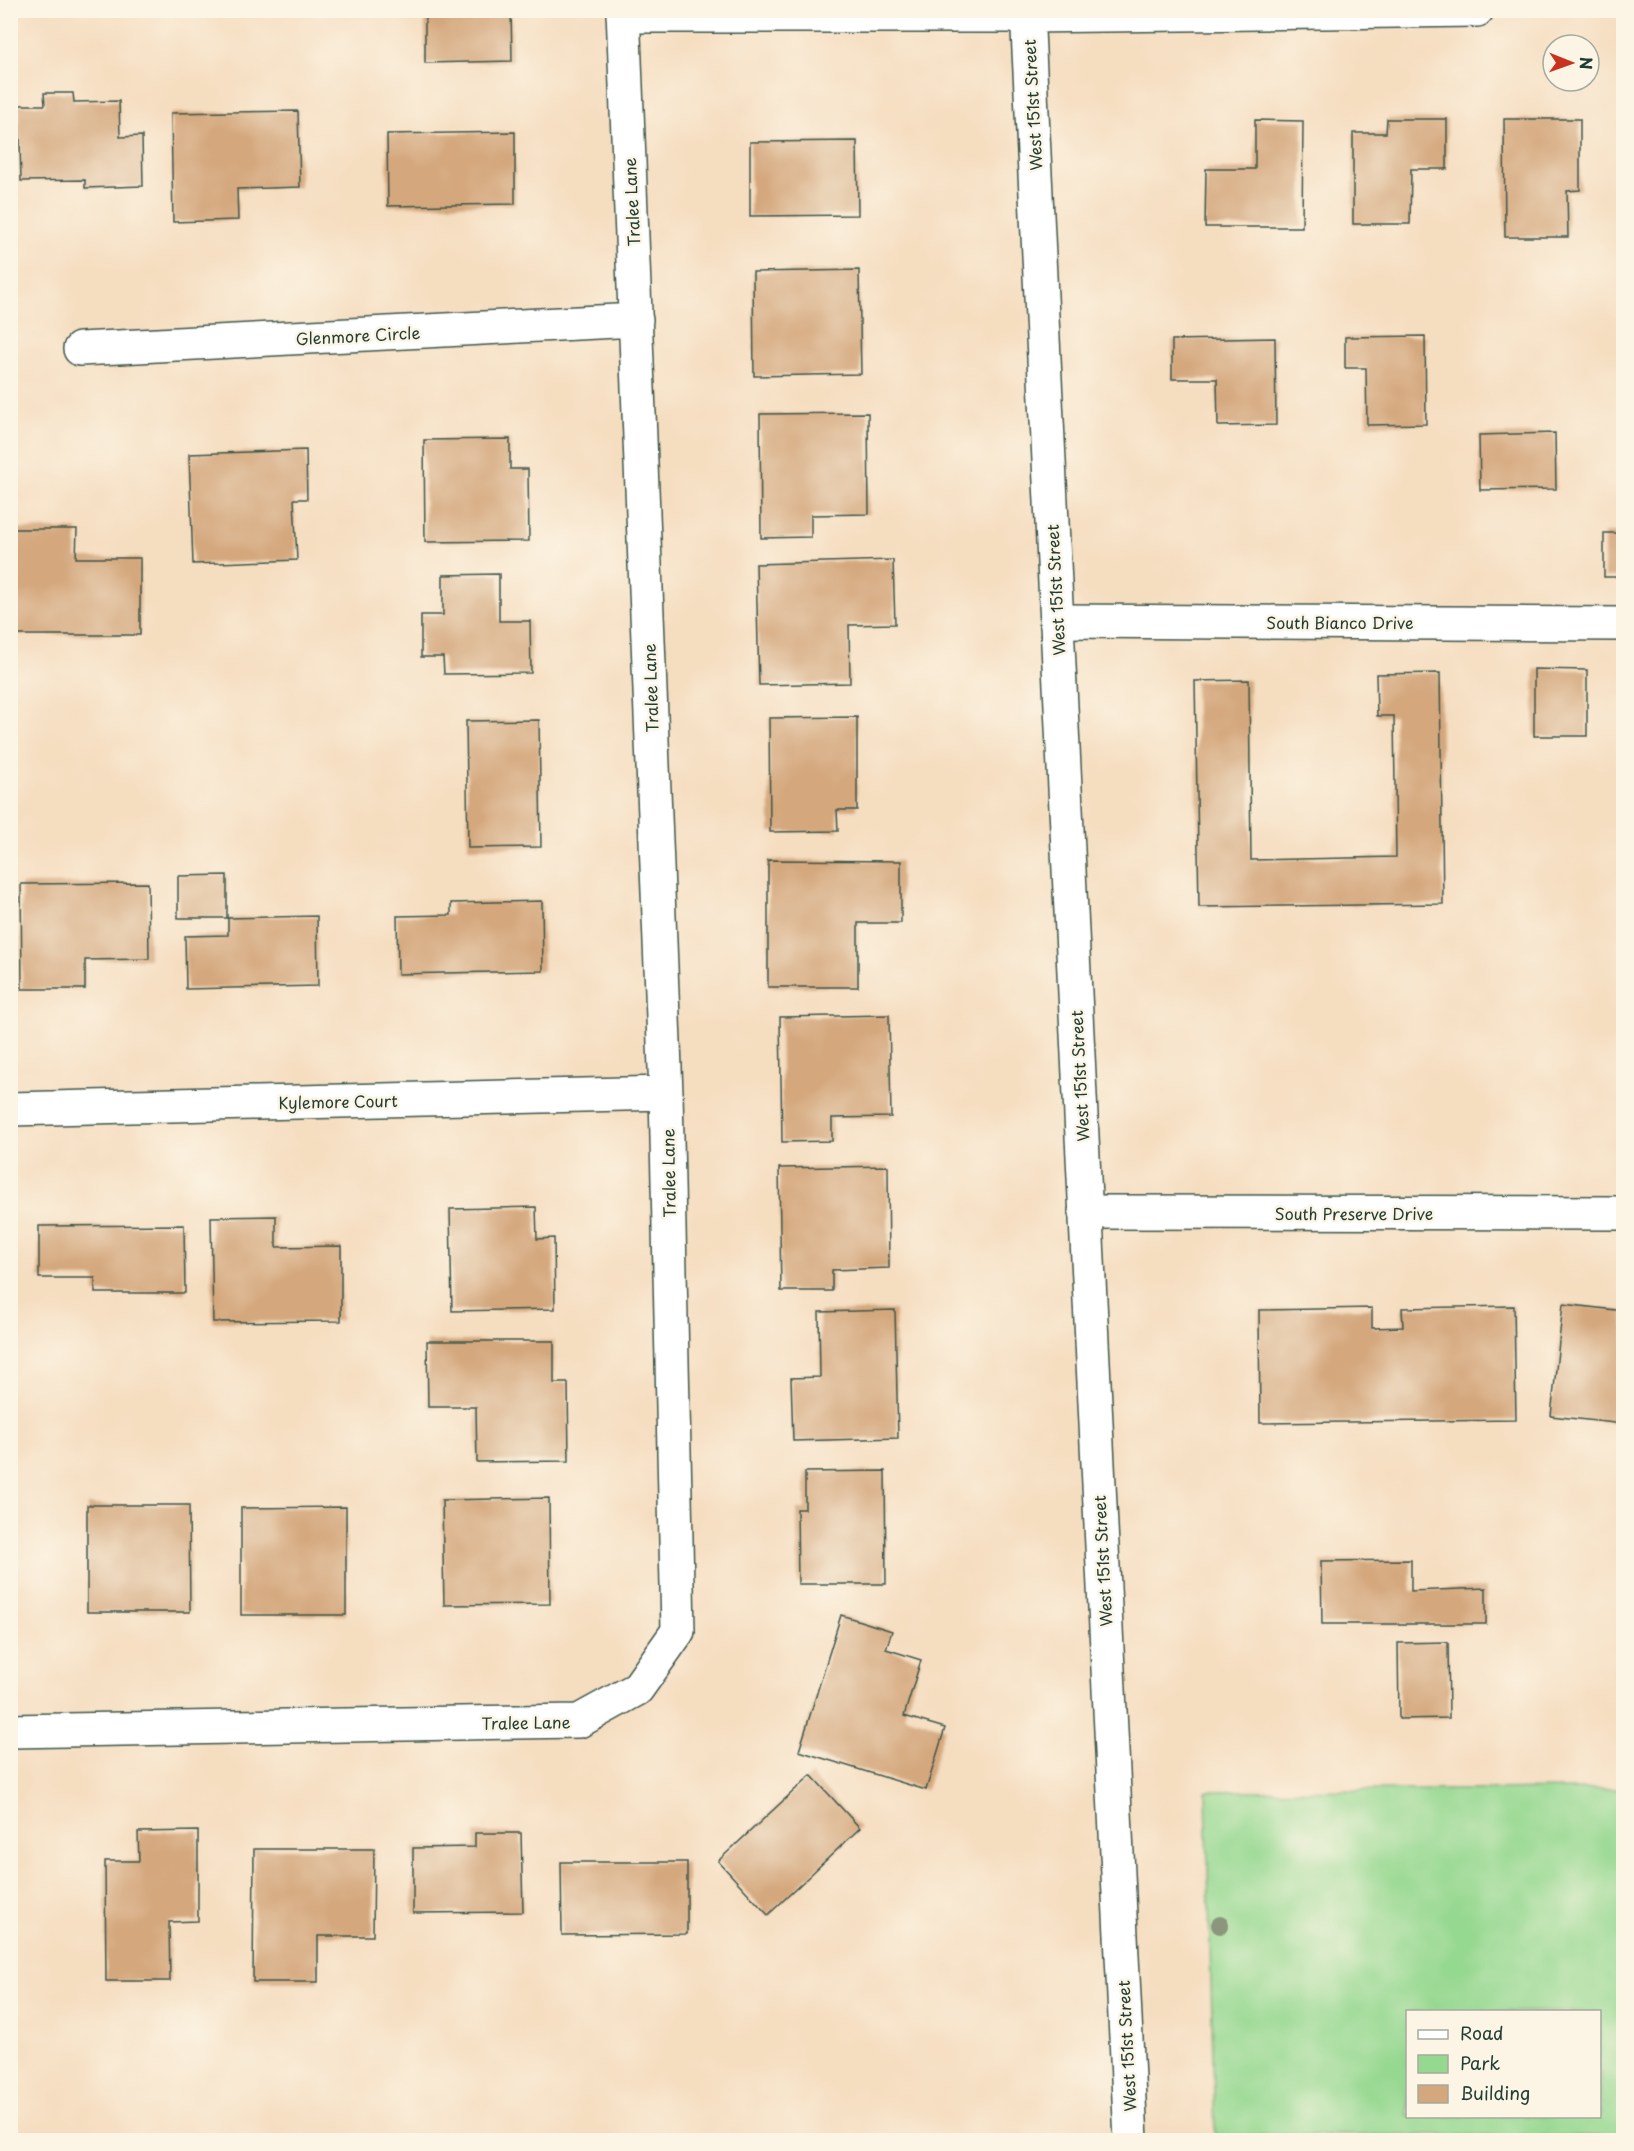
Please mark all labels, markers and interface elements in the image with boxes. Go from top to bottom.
north arrow [1541,33,1601,93]
street label: West 151st Street [1017,38,1047,171]
text: N [1575,57,1599,70]
street label: Tralee Lane [617,157,645,247]
street label: Glenmore Circle [295,320,421,350]
street label: West 151st Street [1040,523,1070,656]
street label: South Bianco Drive [1266,610,1414,634]
street label: Tralee Lane [636,643,664,733]
street label: West 151st Street [1064,1009,1094,1142]
street label: Kylemore Court [278,1088,398,1114]
street label: Tralee Lane [655,1128,681,1218]
street label: South Preserve Drive [1275,1201,1433,1225]
street label: West 151st Street [1087,1494,1117,1627]
street label: Tralee Lane [481,1709,571,1735]
street label: West 151st Street [1111,1979,1141,2112]
legend [1406,2010,1601,2118]
text: Road [1460,2019,1504,2046]
text: Park [1460,2049,1500,2076]
text: Building [1460,2079,1530,2106]

